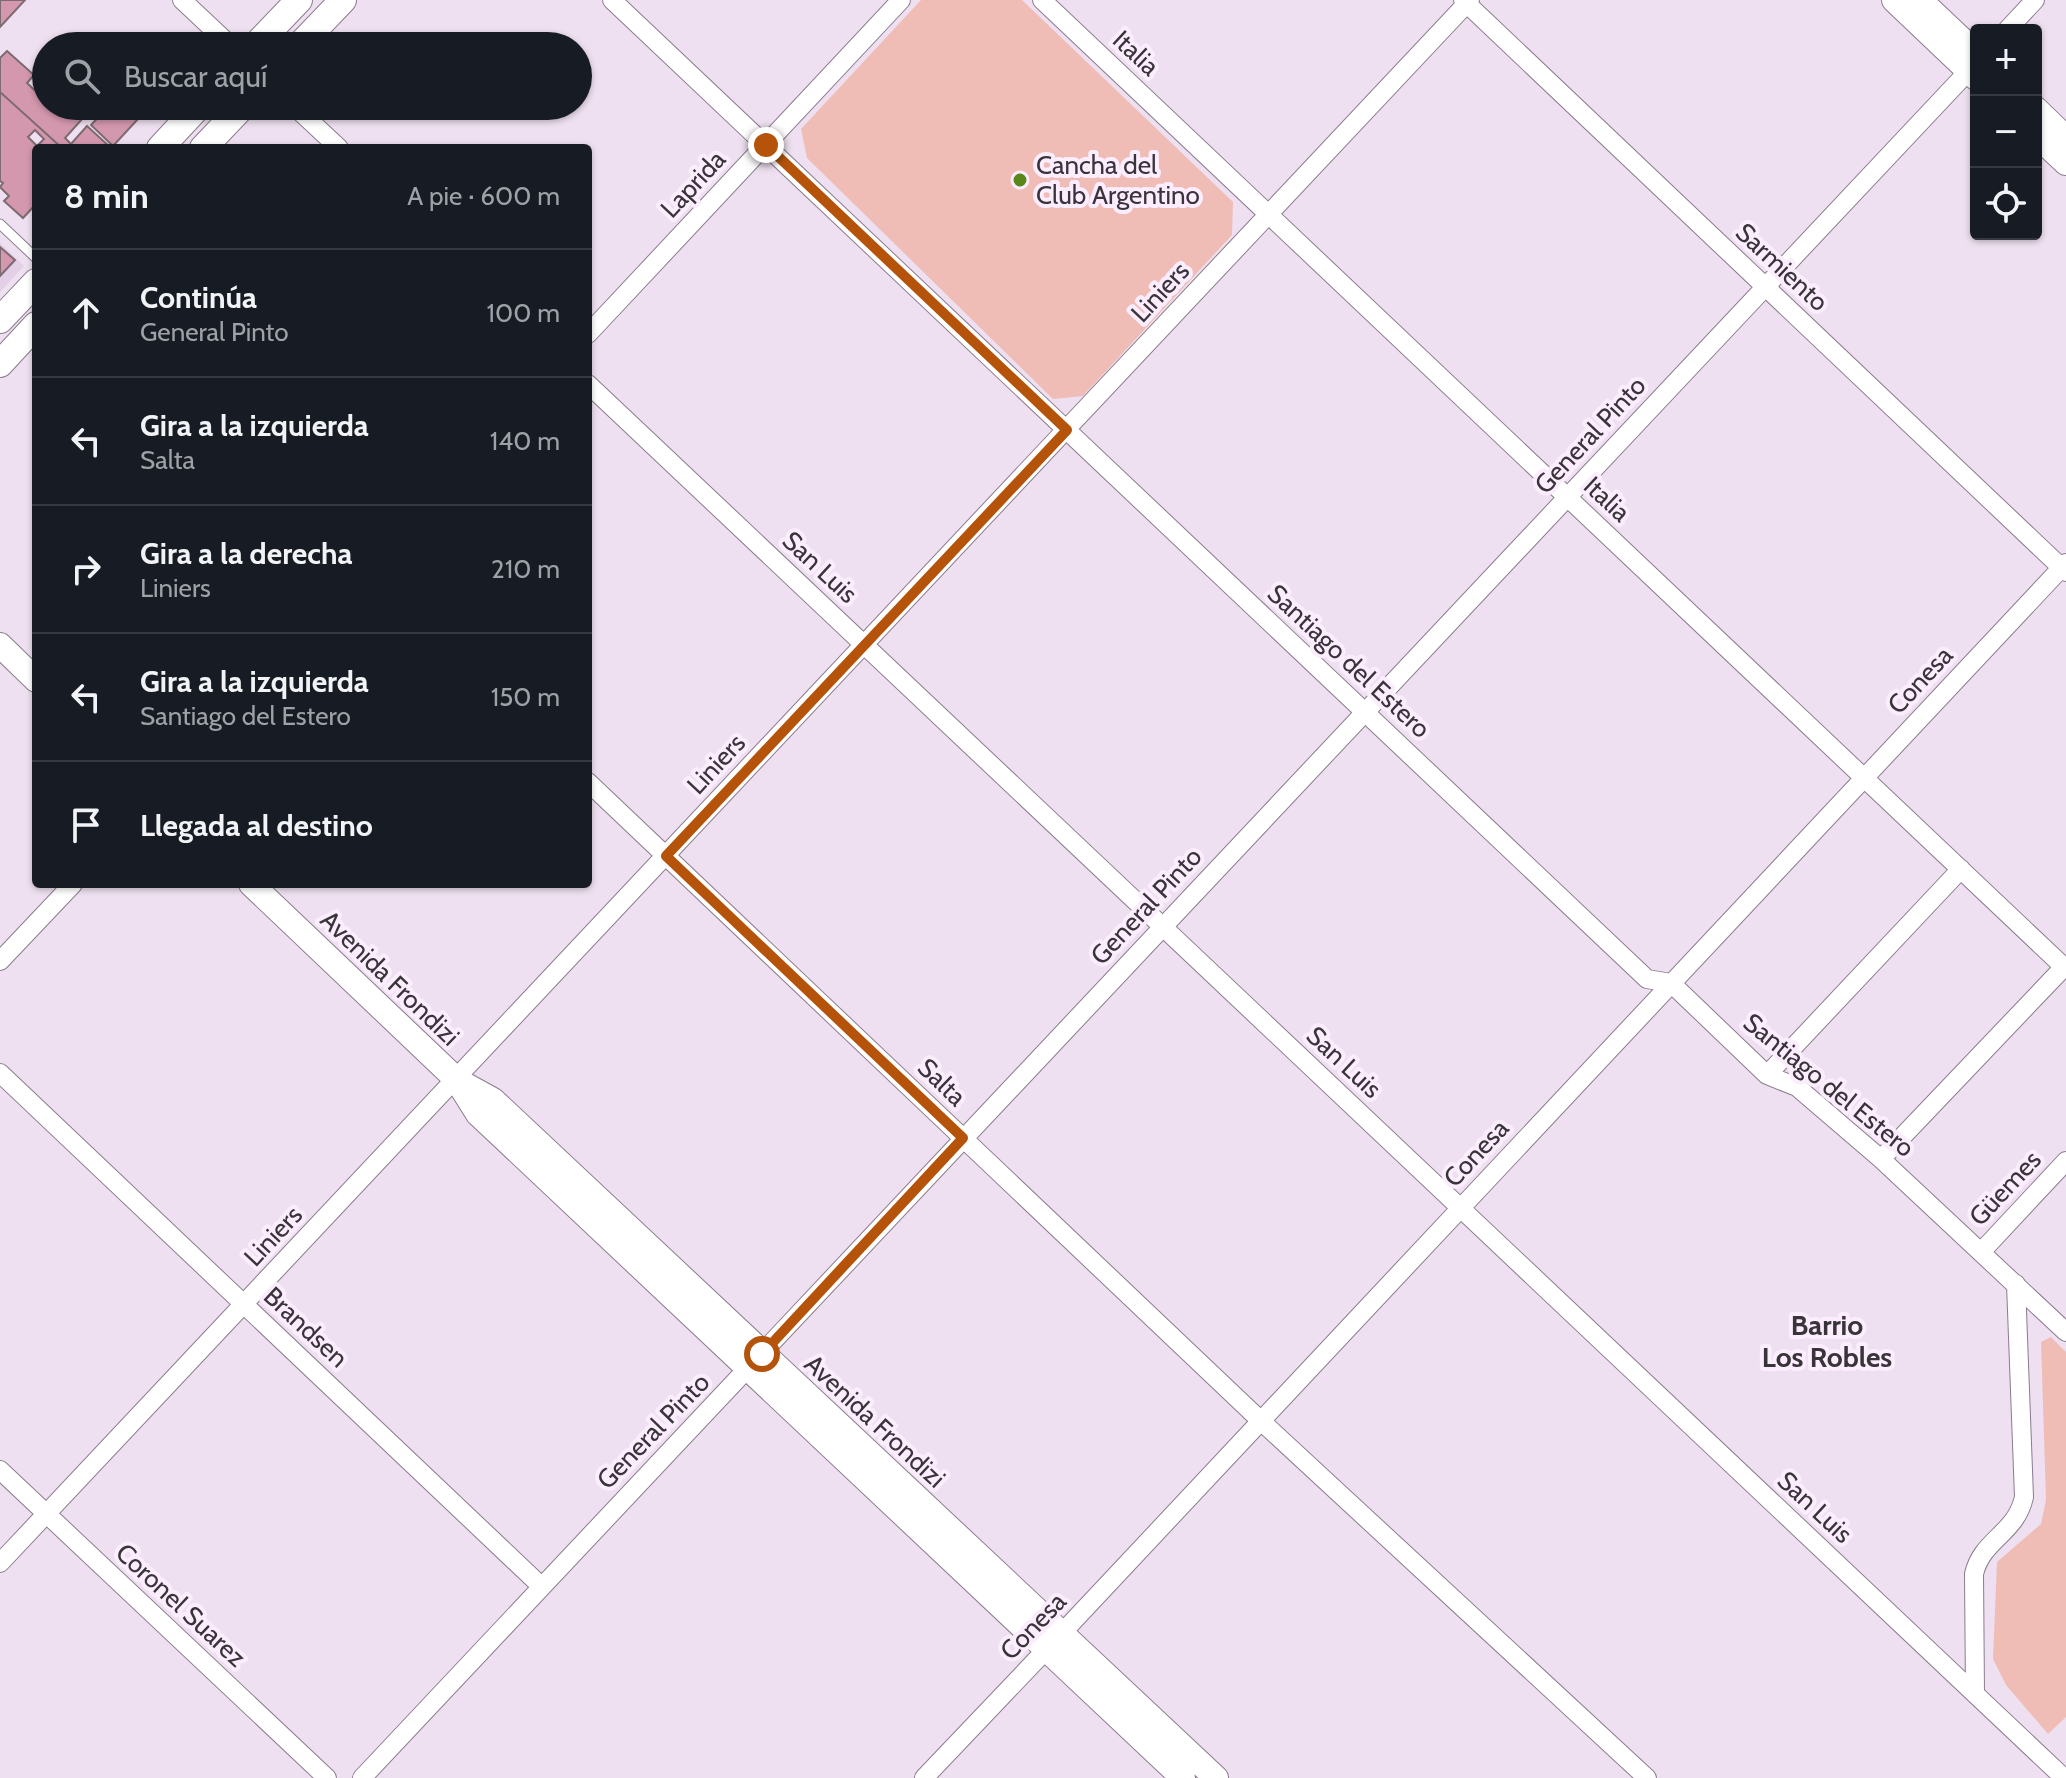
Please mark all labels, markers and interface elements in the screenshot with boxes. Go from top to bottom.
street label: Italia [1106,24,1166,83]
map controls [1970,24,2042,240]
button: + [1970,24,2042,96]
search box [32,32,592,120]
icon: search [60,54,104,98]
text: Buscar aquí [124,58,267,95]
button: − [1970,96,2042,168]
route end [748,127,784,163]
street label: Laprida [654,143,733,224]
place label: Cancha del Club Argentino [1036,149,1200,211]
button: locate [1970,168,2042,240]
marker: Cancha del Club Argentino [1011,171,1029,189]
text: 8 min [64,175,149,217]
text: A pie · 600 m [407,180,560,212]
street label: Sarmiento [1729,216,1835,318]
street label: Liniers [1124,255,1196,329]
text: Continúa [140,279,257,316]
icon: ahead [64,291,108,335]
text: 100 m [487,297,560,329]
text: General Pinto [140,316,289,348]
street label: General Pinto [1528,370,1652,500]
text: Gira a la izquierda [140,407,369,444]
icon: left [64,419,108,463]
text: 140 m [490,425,560,457]
text: Salta [140,444,195,476]
street label: Italia [1577,470,1637,529]
street label: San Luis [776,524,864,610]
text: Gira a la derecha [140,535,352,572]
icon: right [64,547,108,591]
text: 210 m [491,553,560,585]
text: Liniers [140,572,211,604]
street label: Santiago del Estero [1261,577,1437,745]
street label: Conesa [1881,639,1960,721]
text: Gira a la izquierda [140,663,369,700]
icon: left [64,675,108,719]
text: 150 m [491,681,560,713]
text: Santiago del Estero [140,700,351,732]
street label: Liniers [680,727,752,801]
icon: arrive [64,803,108,847]
text: Llegada al destino [140,807,373,844]
street label: General Pinto [1084,841,1208,971]
street label: Avenida Frondizi [314,904,466,1052]
street label: Santiago del Estero [1737,1006,1921,1164]
street label: San Luis [1300,1019,1388,1105]
street label: Salta [911,1051,973,1113]
street label: Conesa [1437,1112,1516,1194]
street label: Güemes [1962,1144,2048,1232]
street label: Liniers [237,1199,309,1273]
street label: Brandsen [257,1280,355,1374]
district label: Barrio Los Robles [1762,1308,1892,1374]
route start [744,1336,780,1372]
street label: Avenida Frondizi [798,1348,952,1494]
street label: General Pinto [590,1366,716,1496]
street label: San Luis [1771,1464,1859,1550]
street label: Coronel Suarez [109,1537,253,1673]
street label: Conesa [993,1585,1073,1666]

